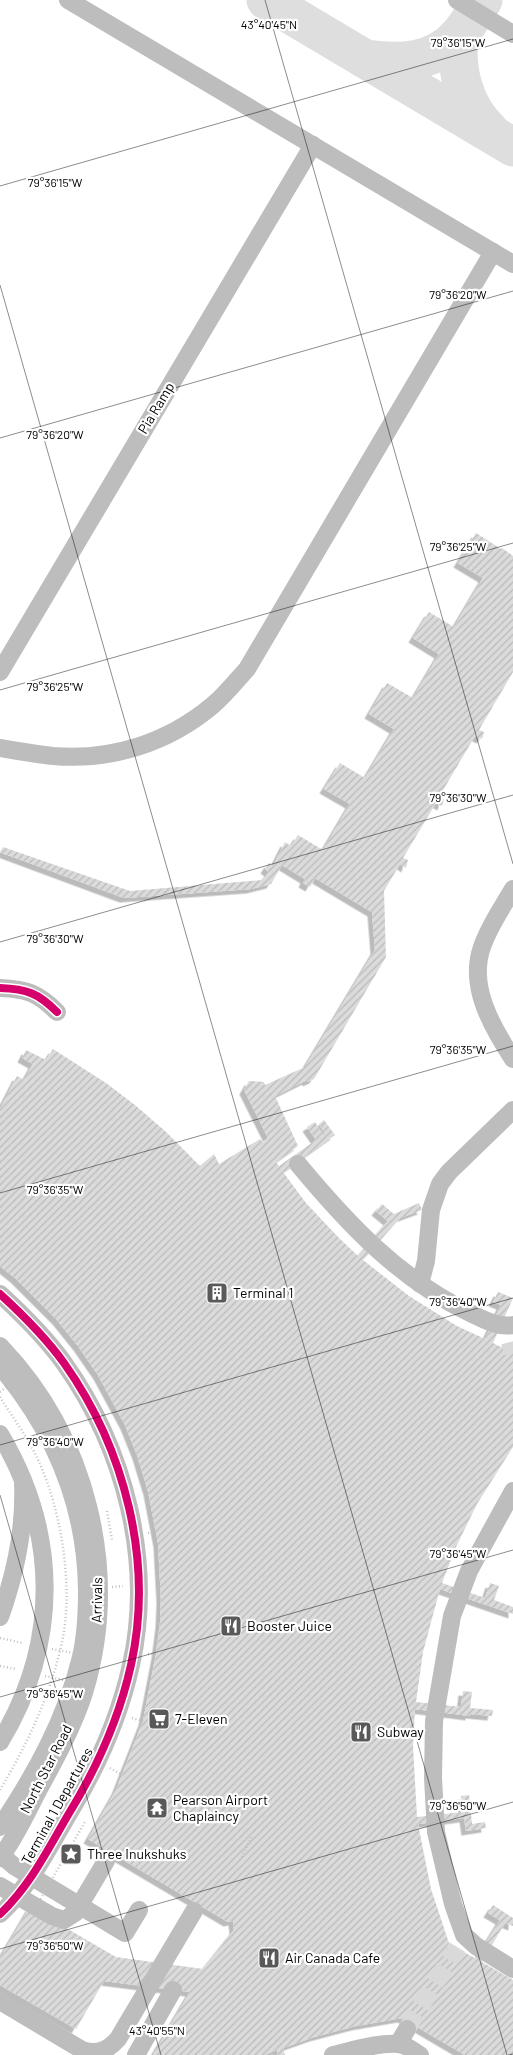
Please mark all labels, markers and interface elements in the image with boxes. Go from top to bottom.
text: 43°40'45"N [241,17,297,31]
text: 79°36'15"W [431,35,486,49]
text: 79°36'15"W [28,175,83,189]
text: 79°36'20"W [429,287,487,301]
street label: Pia Ramp [134,379,177,436]
text: 79°36'20"W [26,427,84,441]
text: 79°36'25"W [430,539,487,553]
text: 79°36'25"W [27,679,84,693]
text: 79°36'30"W [429,790,487,804]
text: 79°36'30"W [26,931,84,945]
text: 79°36'35"W [430,1042,487,1056]
text: 79°36'35"W [27,1182,84,1196]
building icon: Terminal 1 [205,1281,229,1305]
place label: Terminal 1 [233,1284,293,1301]
text: 79°36'40"W [429,1294,487,1308]
text: 79°36'40"W [26,1434,84,1448]
text: 79°36'45"W [430,1546,487,1560]
street label: Arrivals [88,1577,105,1623]
restaurant icon: Booster Juice [219,1614,243,1638]
place label: Booster Juice [247,1617,332,1634]
text: 79°36'45"W [27,1686,84,1700]
supermarket icon: 7-Eleven [147,1707,171,1731]
place label: 7-Eleven [175,1710,228,1727]
restaurant icon: Subway [349,1720,373,1744]
street label: North Star Road [16,1722,75,1816]
place label: Subway [377,1723,424,1740]
street label: Terminal 1 Departures [17,1744,96,1867]
place label: Pearson Airport Chaplaincy [173,1791,268,1824]
temple icon: Pearson Airport Chaplaincy [145,1796,169,1820]
text: 79°36'50"W [429,1798,487,1812]
place icon: Three Inukshuks [59,1842,83,1866]
place label: Three Inukshuks [87,1845,187,1862]
text: 79°36'50"W [26,1938,84,1952]
restaurant icon: Air Canada Cafe [257,1946,281,1970]
place label: Air Canada Cafe [285,1949,380,1966]
text: 43°40'55"N [129,2023,185,2037]

